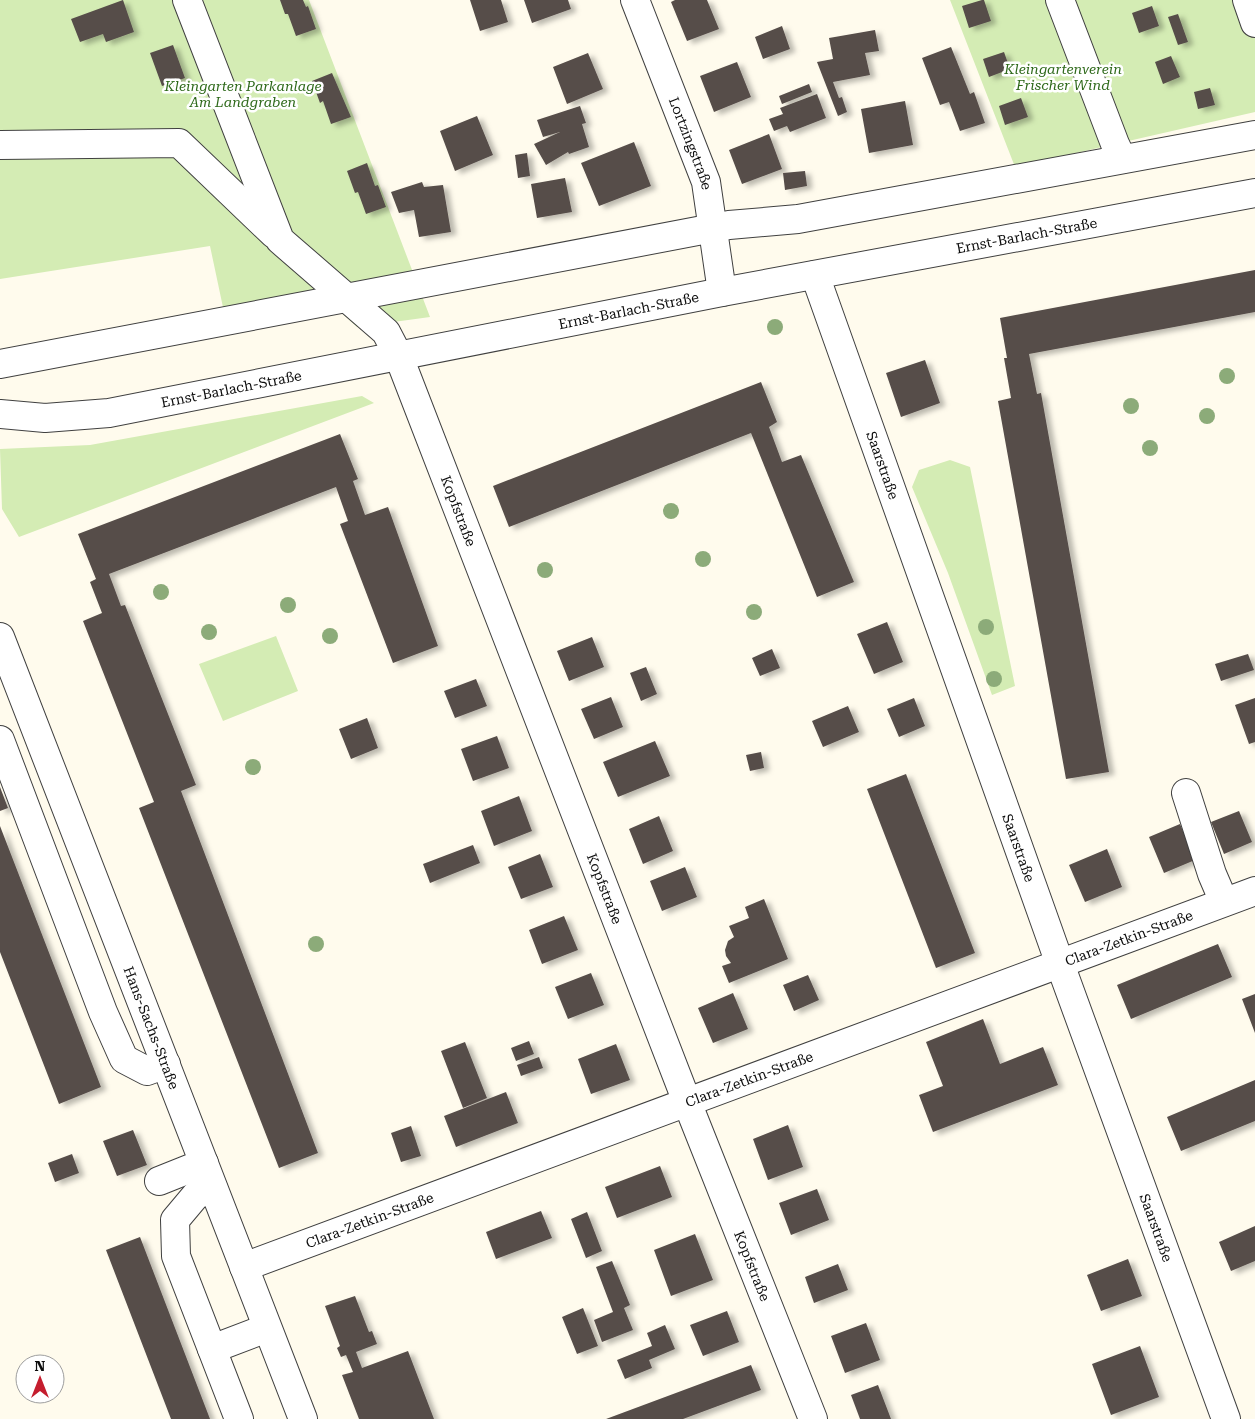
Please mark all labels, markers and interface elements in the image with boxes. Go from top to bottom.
park label: Kleingartenverein Frischer Wind [1003,61,1122,93]
park label: Kleingarten Parkanlage Am Landgraben [163,78,322,110]
street label: Lortzingstraße [666,95,715,191]
street label: Ernst-Barlach-Straße [955,214,1099,256]
street label: Ernst-Barlach-Straße [557,289,701,332]
street label: Ernst-Barlach-Straße [160,367,303,411]
street label: Saarstraße [863,429,902,502]
street label: Kopfstraße [438,473,480,549]
street label: Saarstraße [999,812,1038,884]
street label: Kopfstraße [584,851,626,927]
street label: Clara-Zetkin-Straße [1063,907,1195,969]
street label: Hans-Sachs-Straße [120,964,183,1092]
street label: Clara-Zetkin-Straße [683,1048,816,1110]
street label: Clara-Zetkin-Straße [303,1189,436,1251]
street label: Saarstraße [1137,1192,1176,1264]
street label: Kopfstraße [731,1228,773,1304]
north arrow [15,1354,65,1404]
text: N [35,1358,46,1374]

